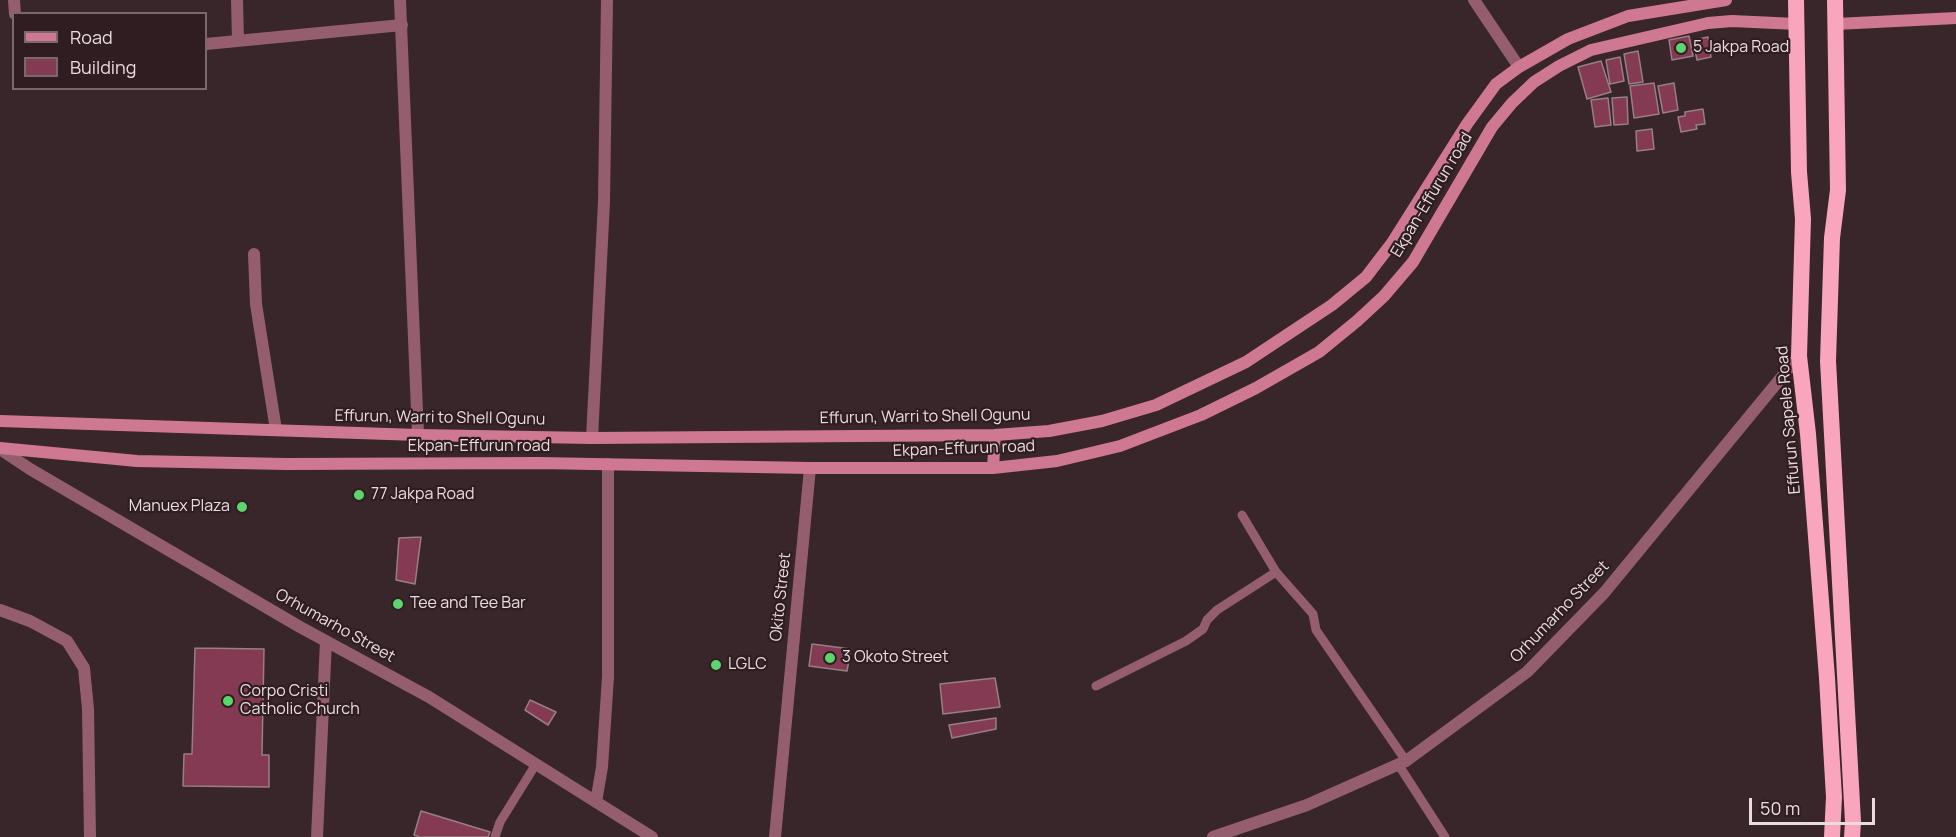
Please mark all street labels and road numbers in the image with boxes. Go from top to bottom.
street label: Ekpan-Effurun road [1387,129,1477,261]
street label: Effurun Sapele Road [1773,345,1805,495]
street label: Effurun, Warri to Shell Ogunu [819,406,1031,428]
street label: Effurun, Warri to Shell Ogunu [334,407,546,429]
street label: Ekpan-Effurun road [408,437,550,457]
street label: Ekpan-Effurun road [893,437,1035,461]
street label: Okito Street [767,552,795,642]
street label: Orhumarho Street [1507,557,1613,667]
street label: Orhumarho Street [272,585,398,667]

